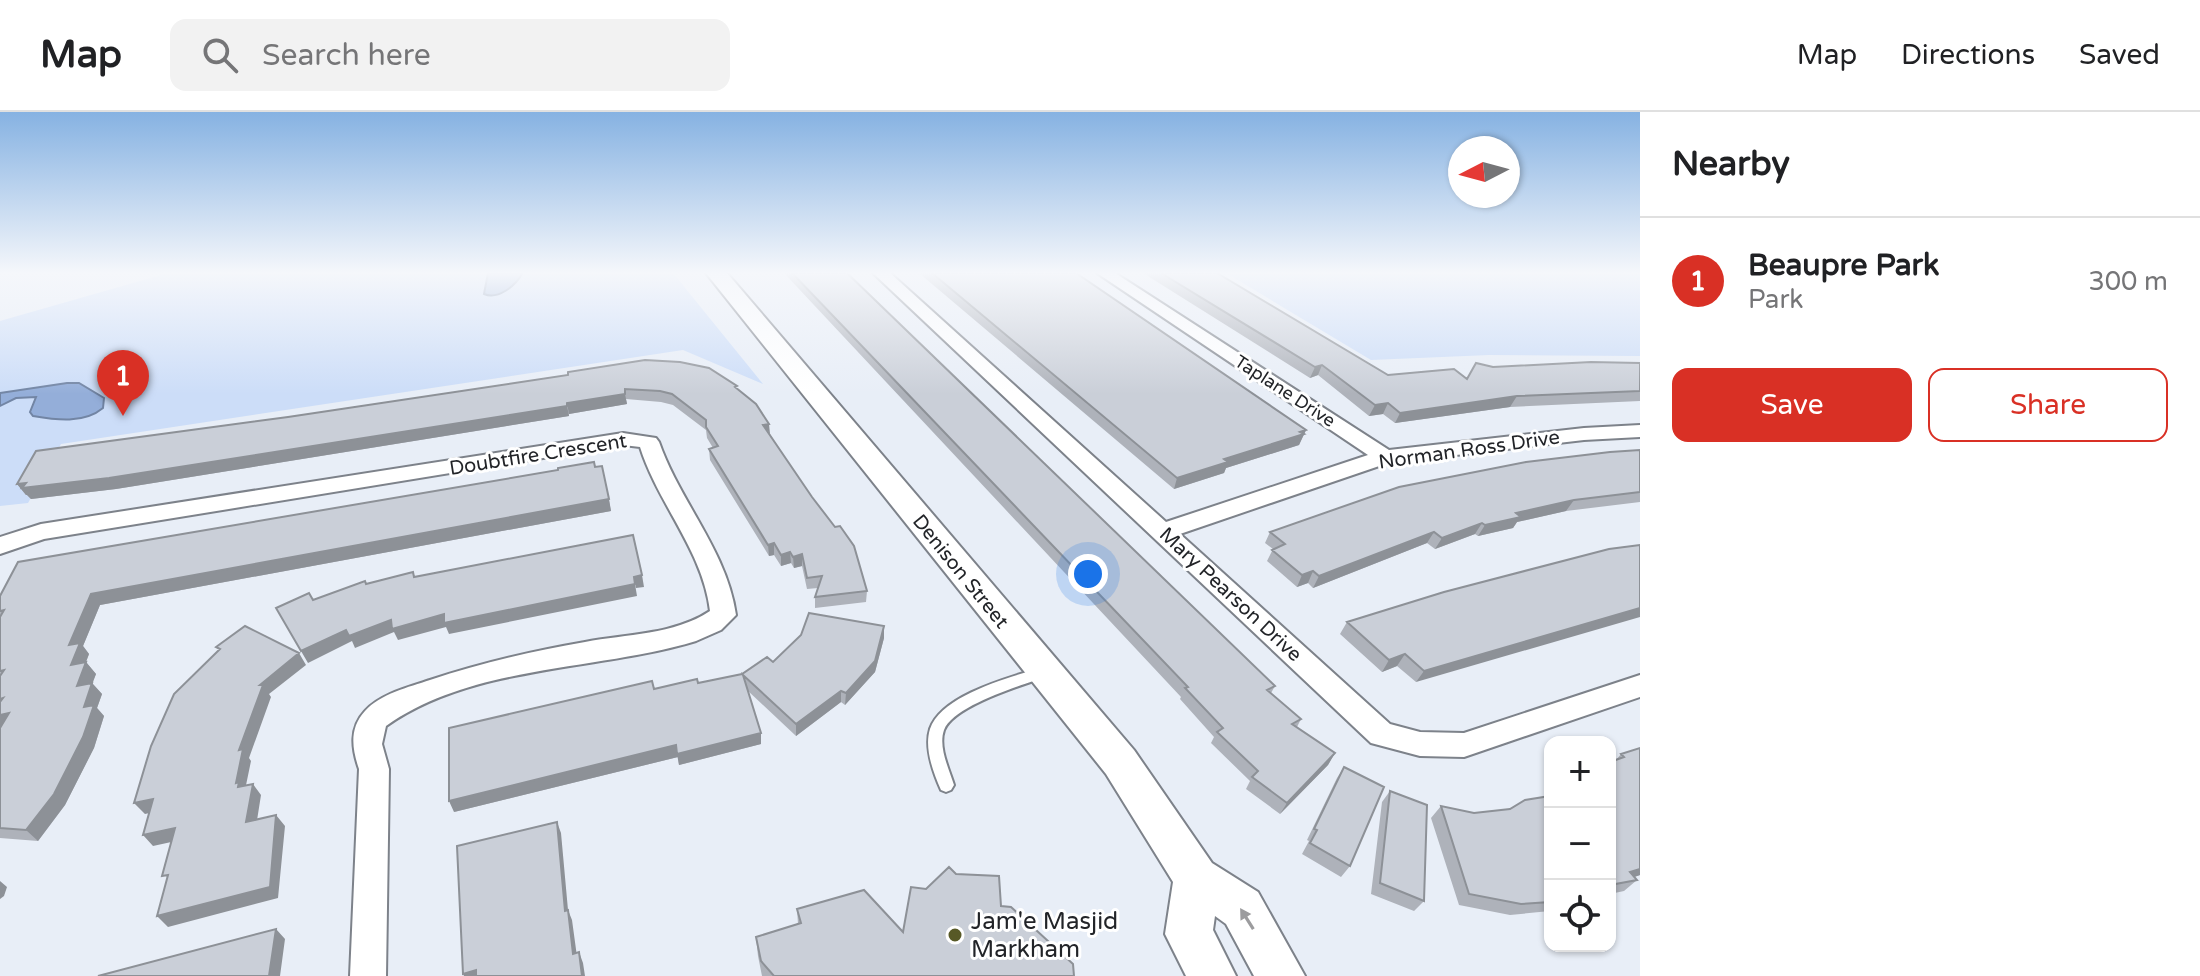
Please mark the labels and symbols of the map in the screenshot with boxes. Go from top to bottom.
north arrow [1448,136,1520,208]
pin: 1 [97,350,149,416]
street label: Taplane Drive [1230,350,1340,432]
street label: Norman Ross Drive [1377,425,1561,475]
street label: Doubtfire Crescent [448,429,629,481]
street label: Denison Street [907,510,1014,634]
street label: Mary Pearson Drive [1154,523,1307,667]
your location [1068,554,1108,594]
place label: Jam'e Masjid Markham [971,907,1118,964]
one-way arrow [1240,907,1255,930]
marker: Jam'e Masjid Markham [946,926,964,944]

